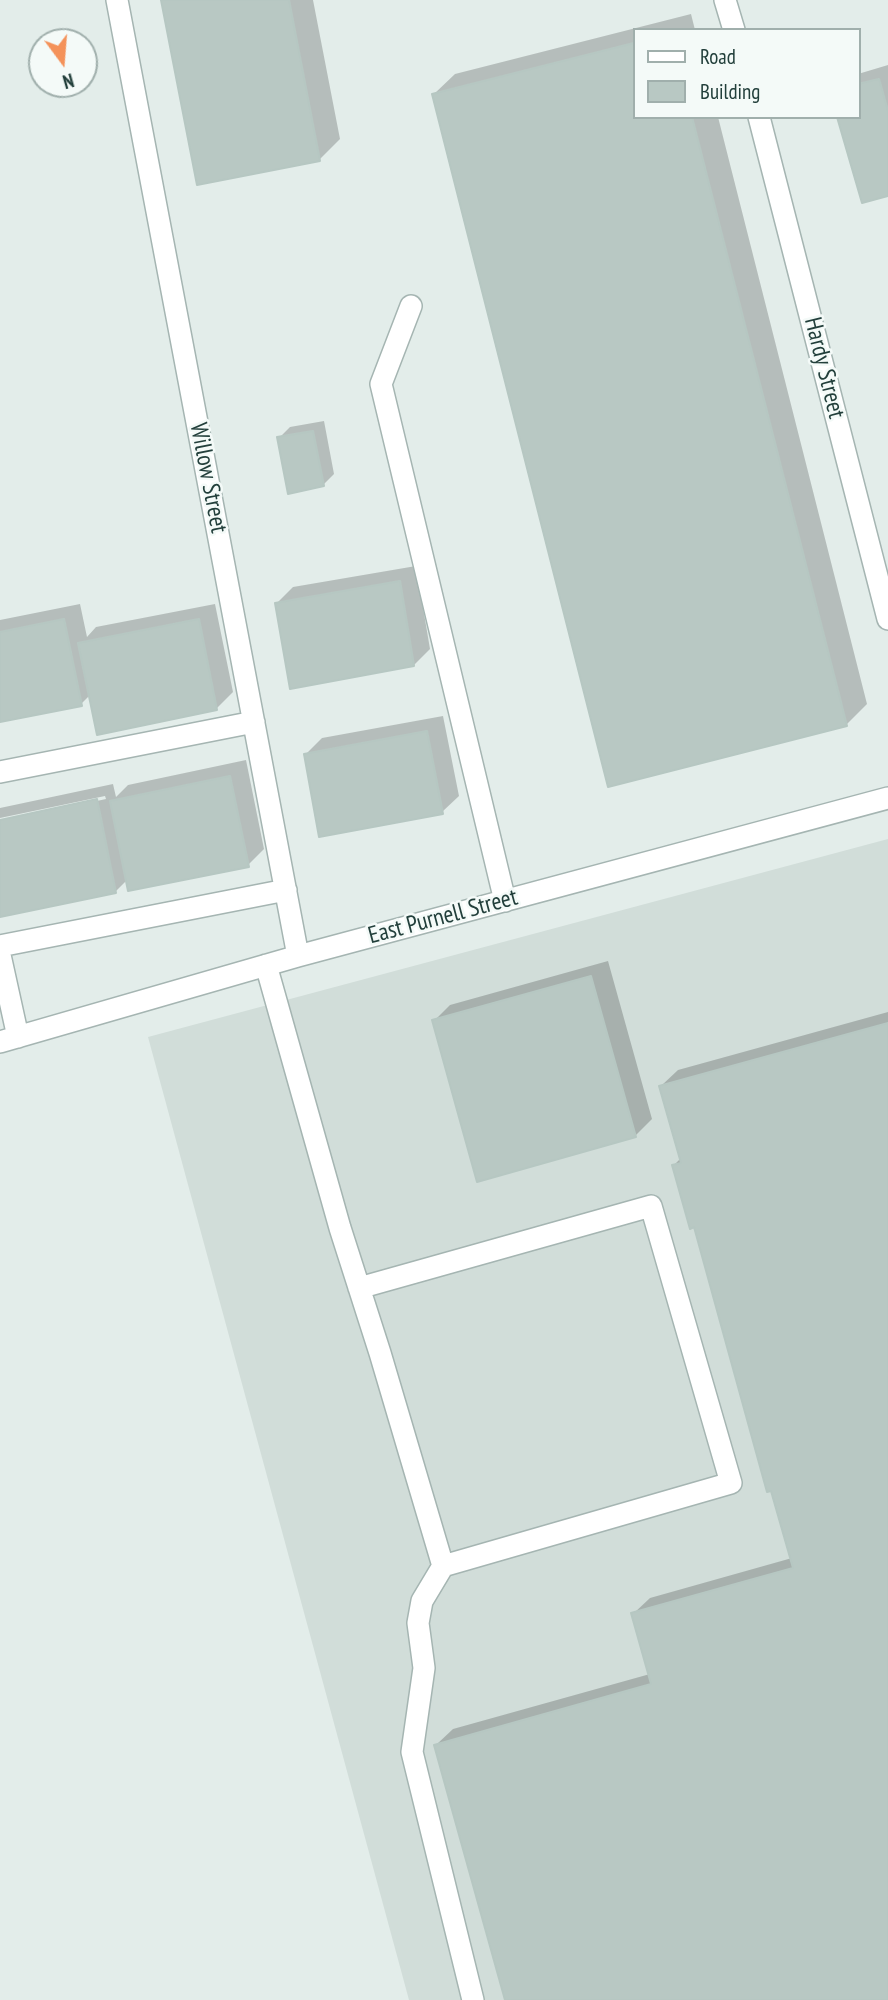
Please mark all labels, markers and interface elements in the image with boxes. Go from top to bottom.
north arrow [28,28,98,98]
legend [632,28,860,119]
text: Road [700,43,736,70]
text: N [60,68,76,94]
text: Building [700,78,760,105]
street label: Hardy Street [798,314,850,422]
street label: Willow Street [183,420,233,536]
street label: East Purnell Street [365,883,521,951]

